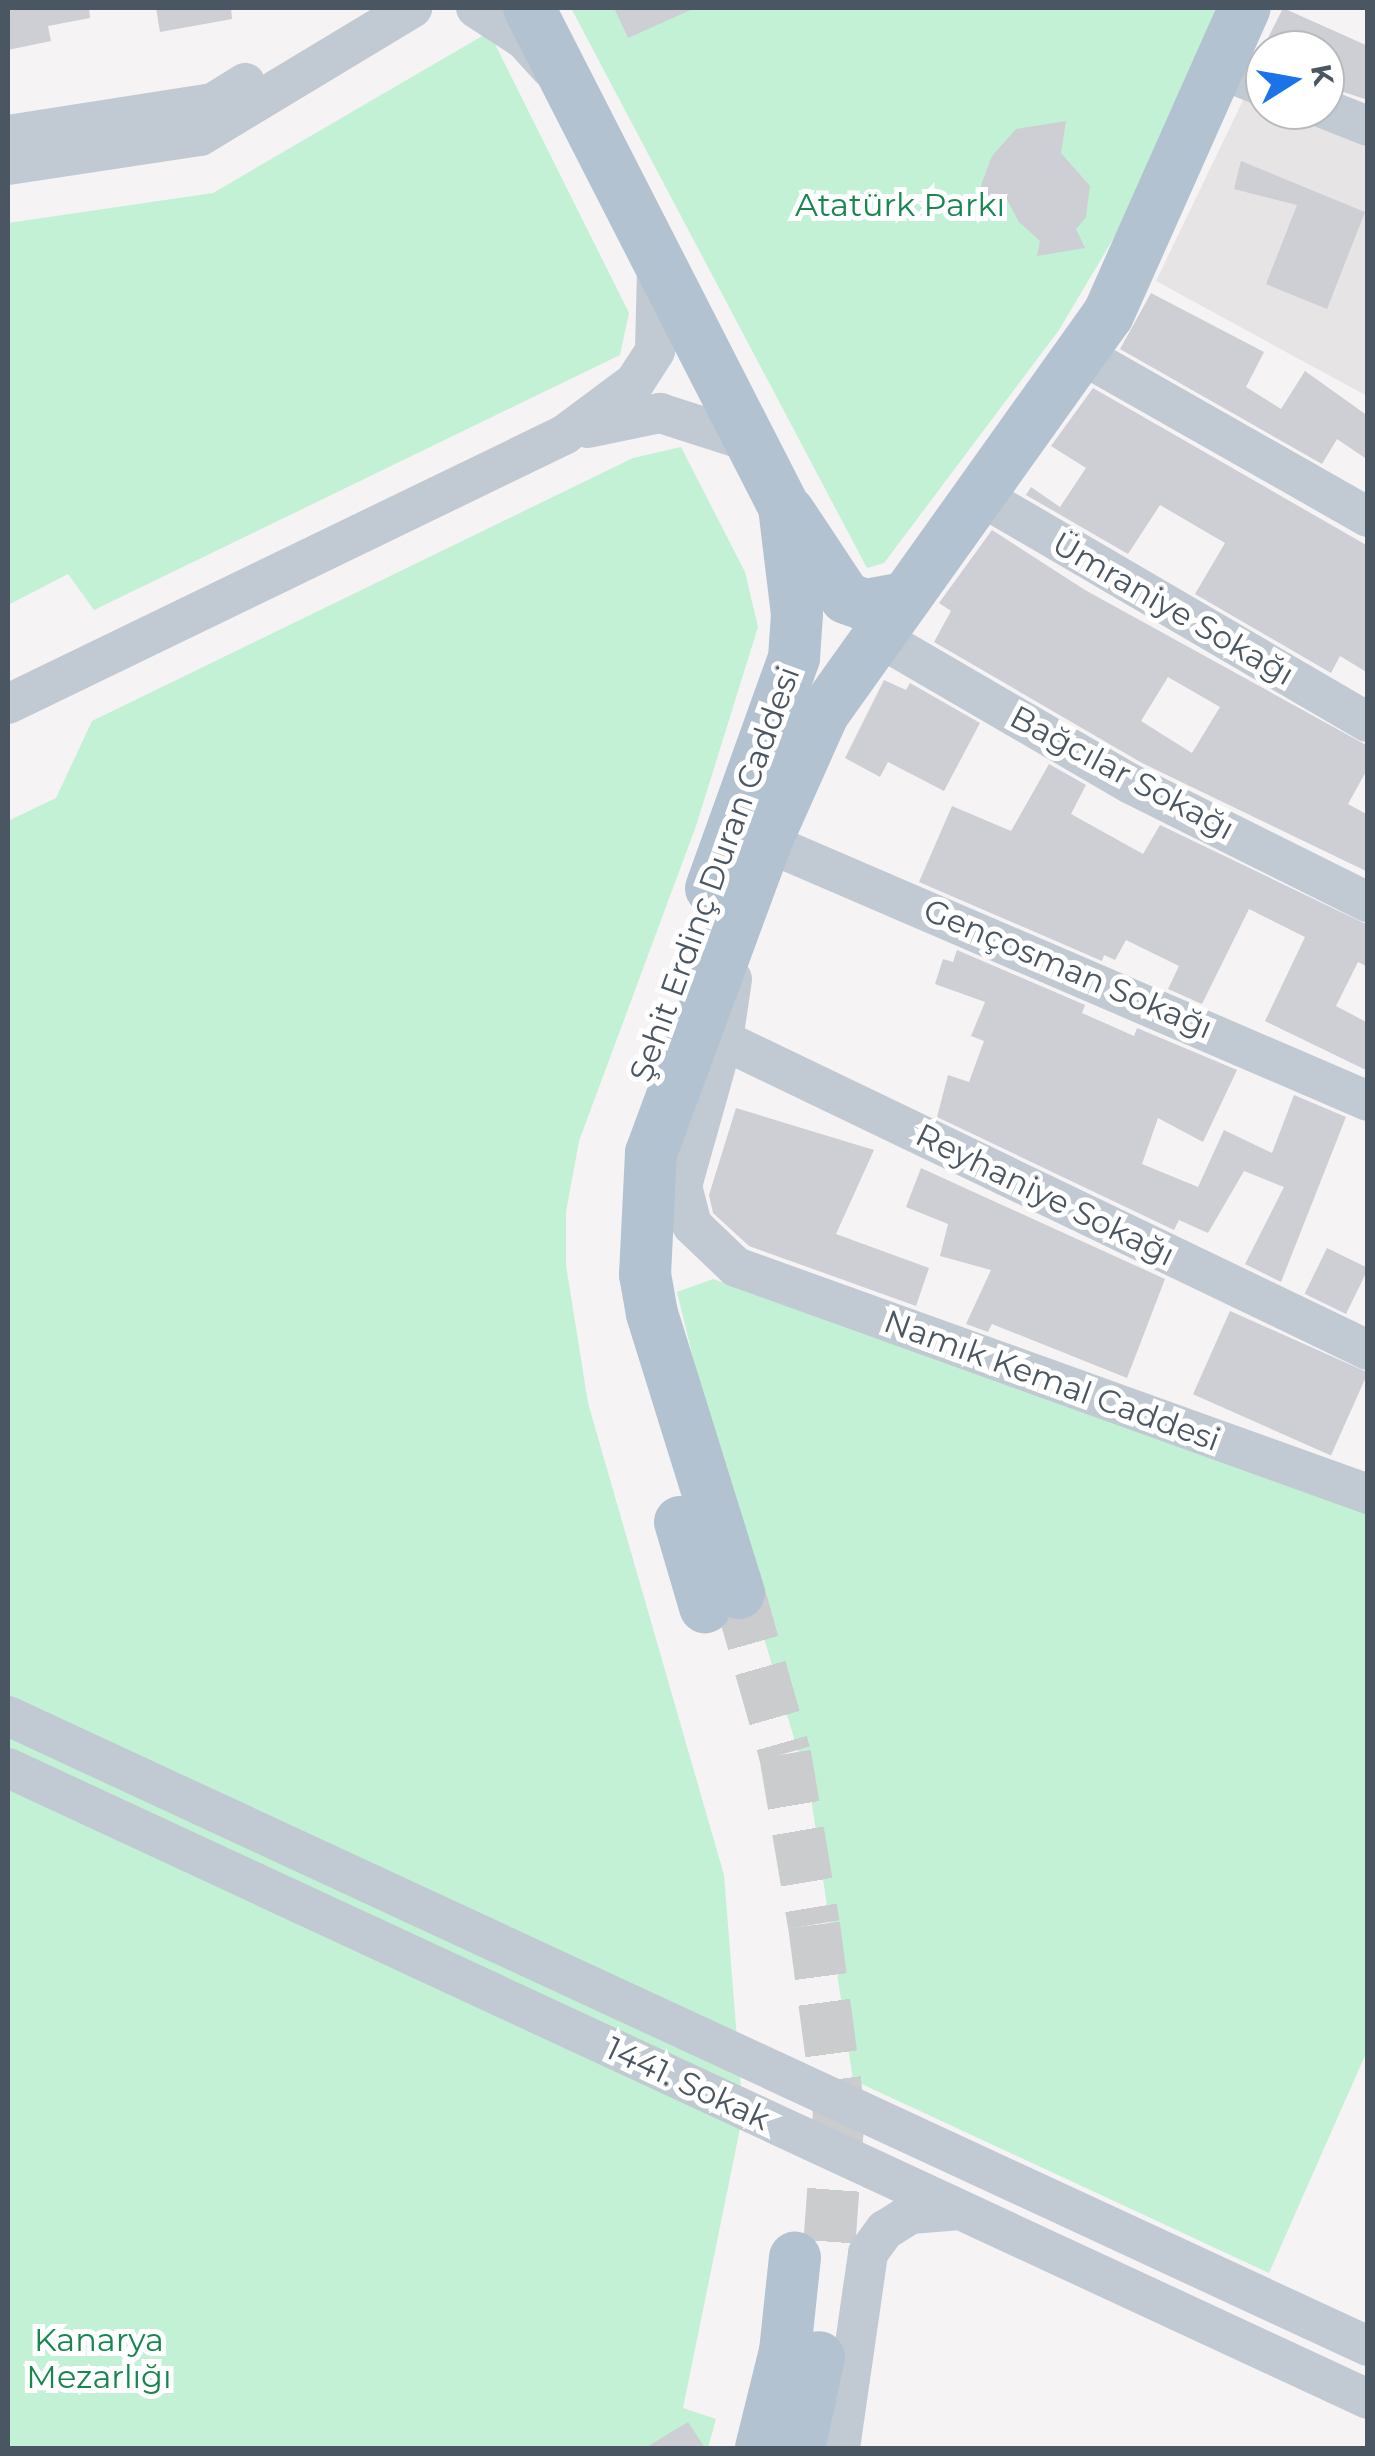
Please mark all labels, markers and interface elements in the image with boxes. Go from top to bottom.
north arrow [1245,30,1345,130]
text: K [1304,61,1341,88]
park label: Atatürk Parkı [795,186,1005,224]
street label: Ümraniye Sokağı [1045,524,1301,694]
street label: Şehit Erdinç Duran Caddesi [622,661,808,1087]
street label: Bağcılar Sokağı [1003,698,1241,848]
street label: Gençosman Sokağı [918,891,1218,1047]
street label: Reyhaniye Sokağı [910,1116,1180,1274]
street label: Namık Kemal Caddesi [879,1302,1225,1460]
street label: 1441. Sokak [600,2029,776,2139]
park label: Kanarya Mezarlığı [26,2322,172,2397]

